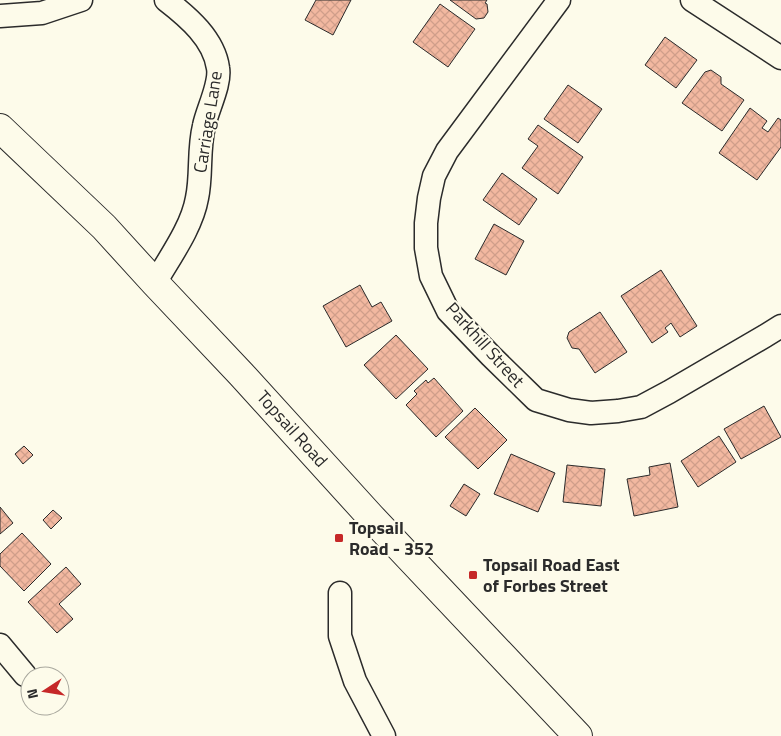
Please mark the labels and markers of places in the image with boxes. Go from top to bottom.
place label: Topsail Road - 352 [349,514,434,562]
marker: Topsail Road - 352 [333,532,345,544]
place label: Topsail Road East of Forbes Street [483,551,620,599]
marker: Topsail Road East of Forbes Street [467,569,479,581]

